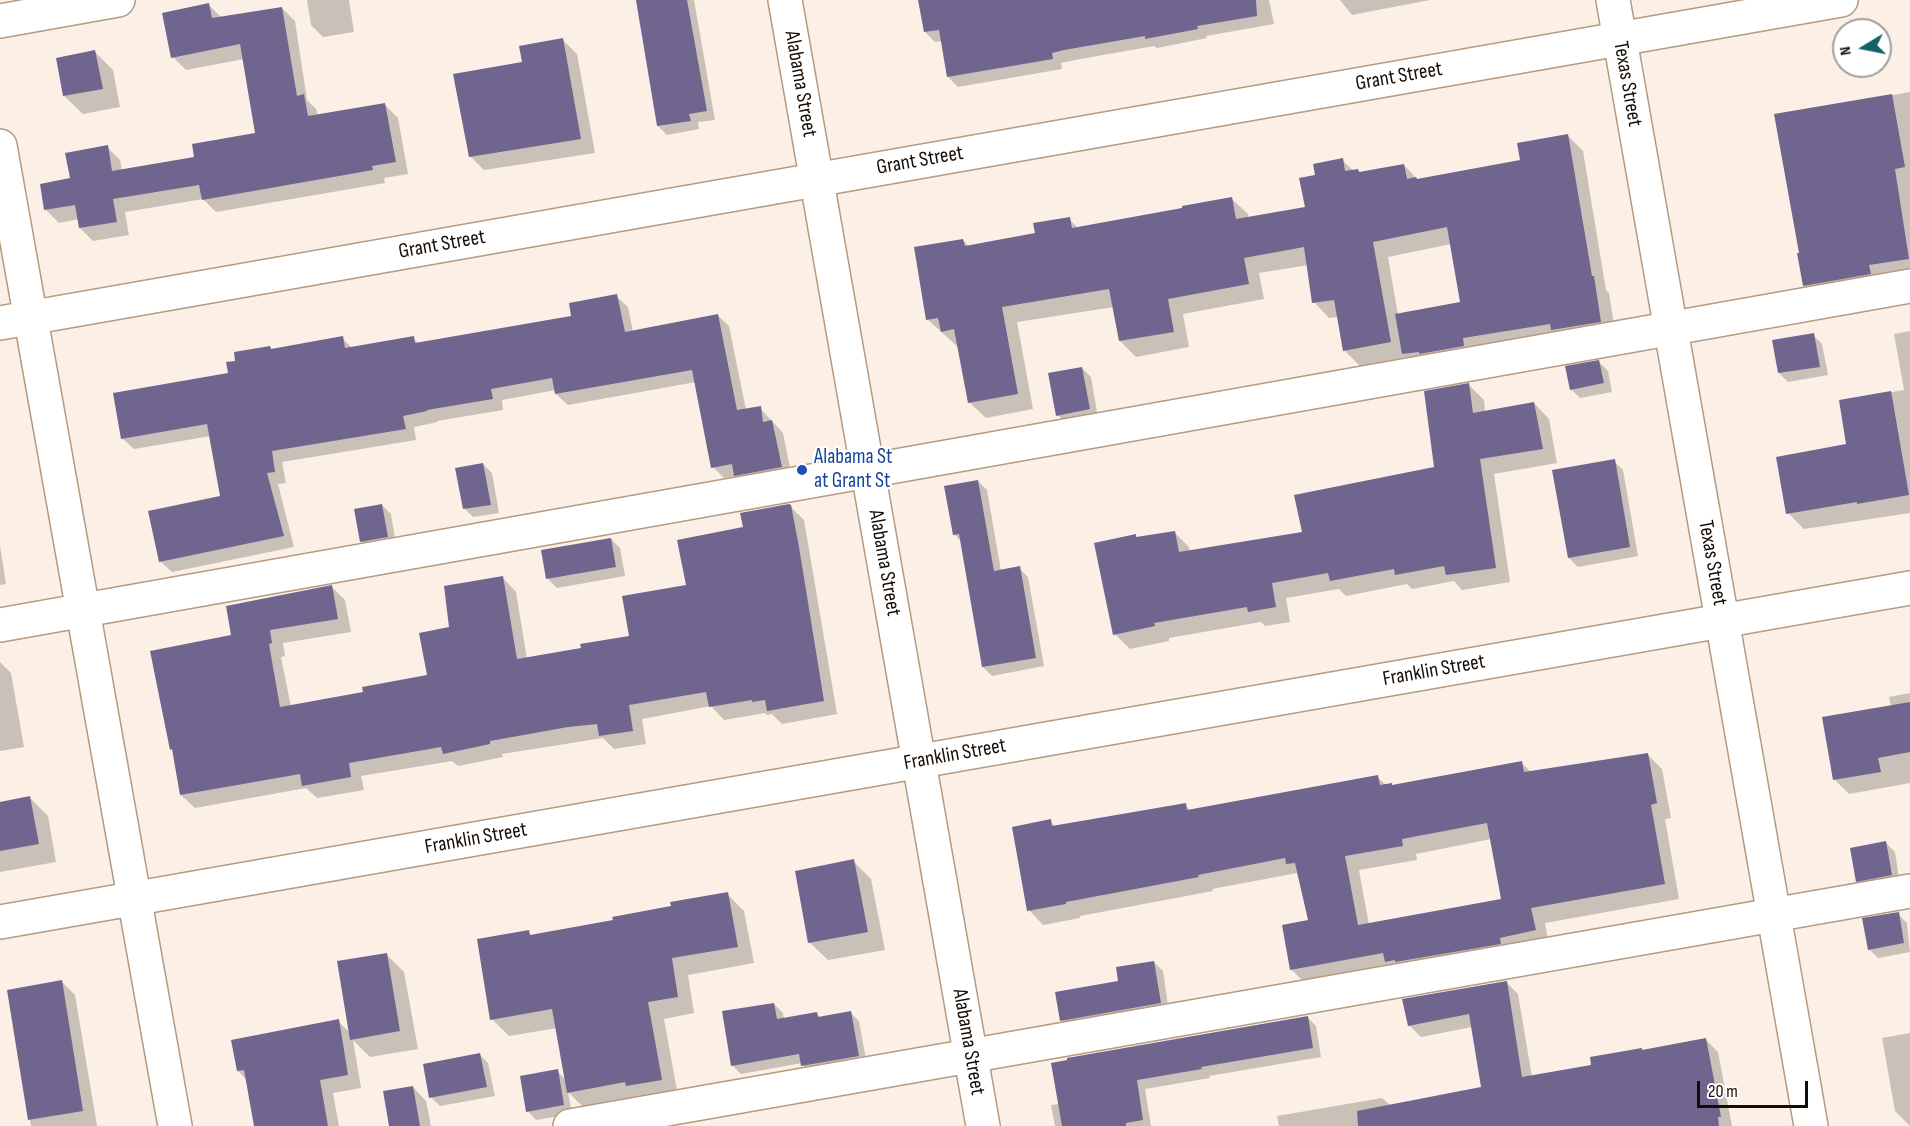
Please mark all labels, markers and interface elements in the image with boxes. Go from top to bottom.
north arrow [1832,18,1892,78]
street label: Alabama Street [778,29,822,139]
street label: Texas Street [1607,39,1647,129]
text: N [1836,45,1856,57]
street label: Grant Street [1354,57,1444,97]
street label: Grant Street [875,141,965,181]
street label: Grant Street [397,225,487,265]
place label: Alabama St at Grant St [814,445,892,495]
marker: Alabama St at Grant St [795,463,809,477]
street label: Alabama Street [862,508,906,618]
street label: Texas Street [1692,518,1732,608]
street label: Franklin Street [1381,650,1487,692]
street label: Franklin Street [902,734,1008,776]
street label: Franklin Street [423,818,529,860]
street label: Alabama Street [946,987,990,1097]
scale bar [1700,1069,1811,1107]
text: 20 m [1708,1081,1738,1102]

